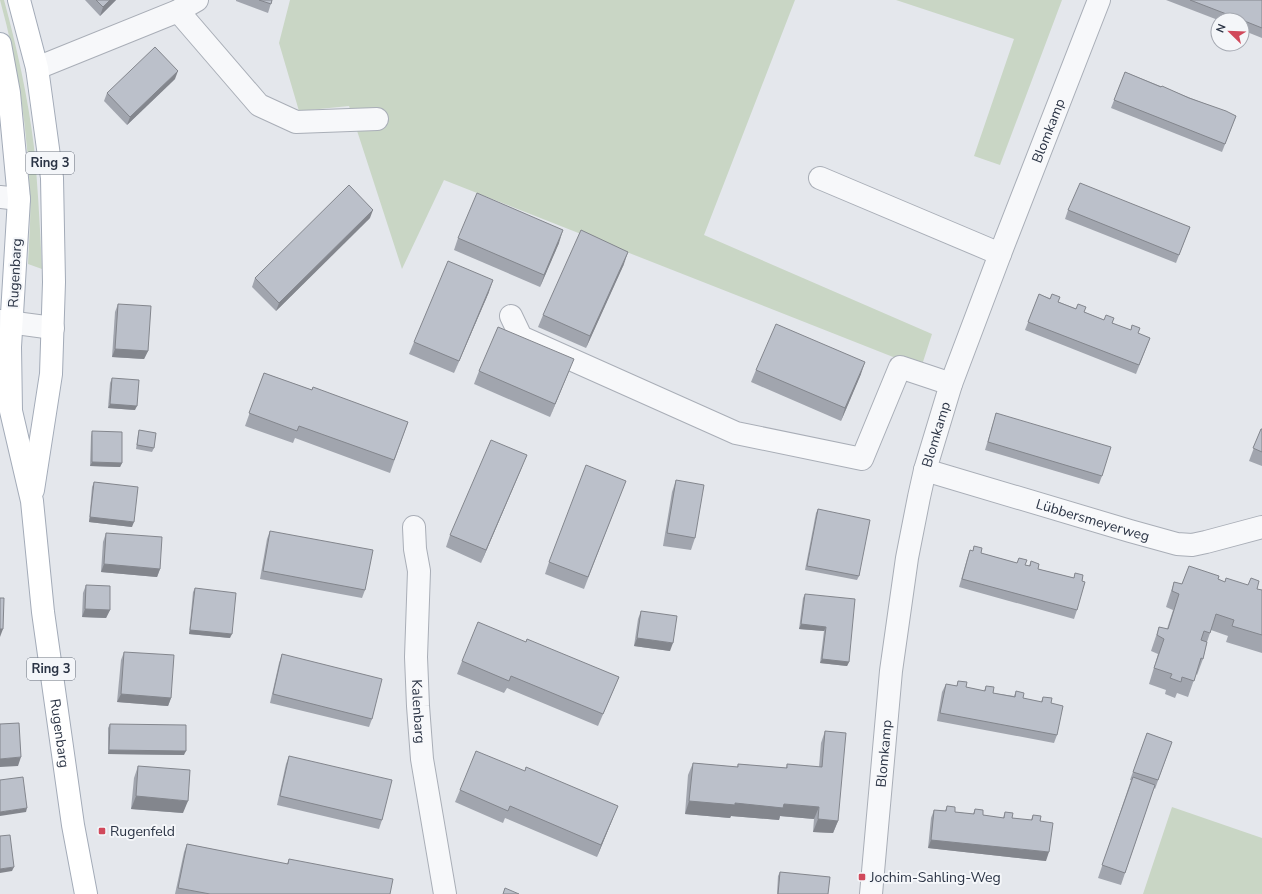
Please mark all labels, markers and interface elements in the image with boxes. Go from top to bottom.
north arrow [1210,12,1250,52]
text: N [1213,22,1230,35]
street label: Blomkamp [1027,96,1069,166]
road number: Ring 3 [26,152,74,174]
street label: Rugenbarg [4,238,26,308]
street label: Blomkamp [917,399,955,470]
street label: Lübbersmeyerweg [1034,494,1152,545]
road number: Ring 3 [27,658,75,680]
street label: Kalenbarg [407,679,430,744]
street label: Rugenbarg [46,697,74,769]
street label: Blomkamp [871,719,896,788]
place label: Rugenfeld [110,822,175,841]
marker: Rugenfeld [97,826,107,836]
place label: Jochim-Sahling-Weg [869,868,1001,887]
marker: Jochim-Sahling-Weg [857,872,867,882]

